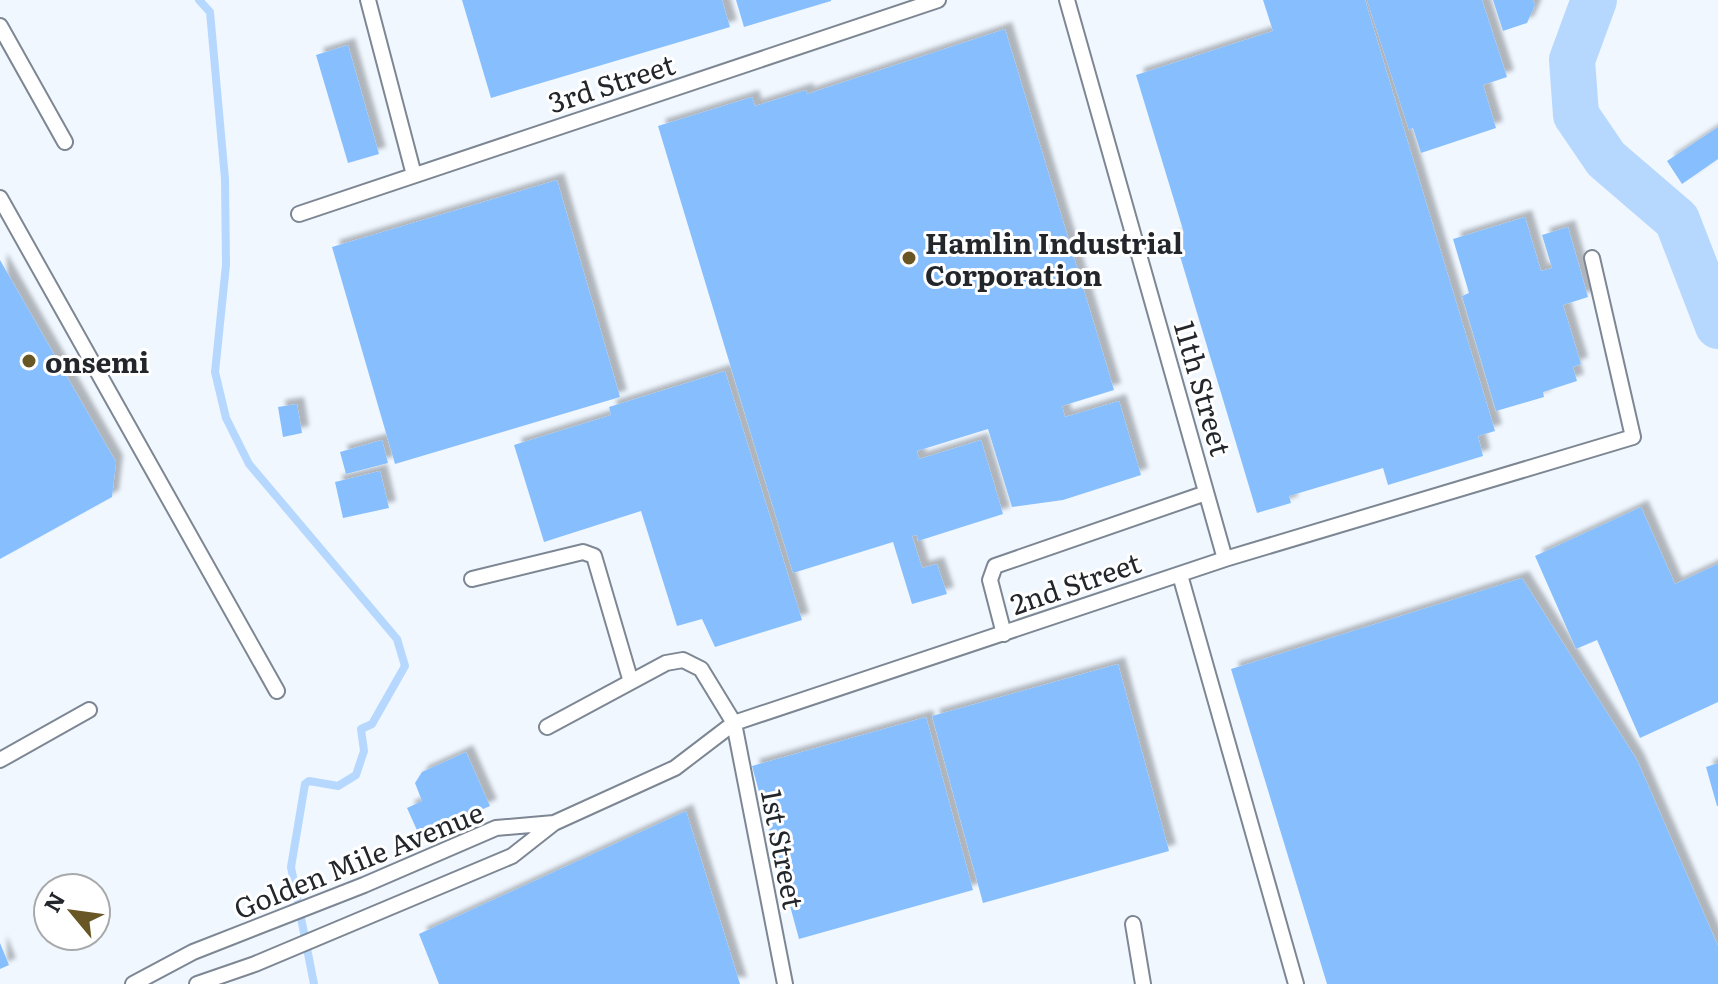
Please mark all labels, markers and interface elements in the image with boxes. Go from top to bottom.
street label: 3rd Street [542,42,680,122]
place label: Hamlin Industrial Corporation [925,221,1183,295]
marker: Hamlin Industrial Corporation [900,249,918,267]
street label: 11th Street [1165,316,1243,461]
place label: onsemi [45,340,149,382]
marker: onsemi [20,352,38,370]
street label: 2nd Street [1004,540,1146,624]
street label: 1st Street [752,786,816,913]
street label: Golden Mile Avenue [227,790,489,928]
north arrow [32,872,112,952]
text: N [34,886,72,918]

